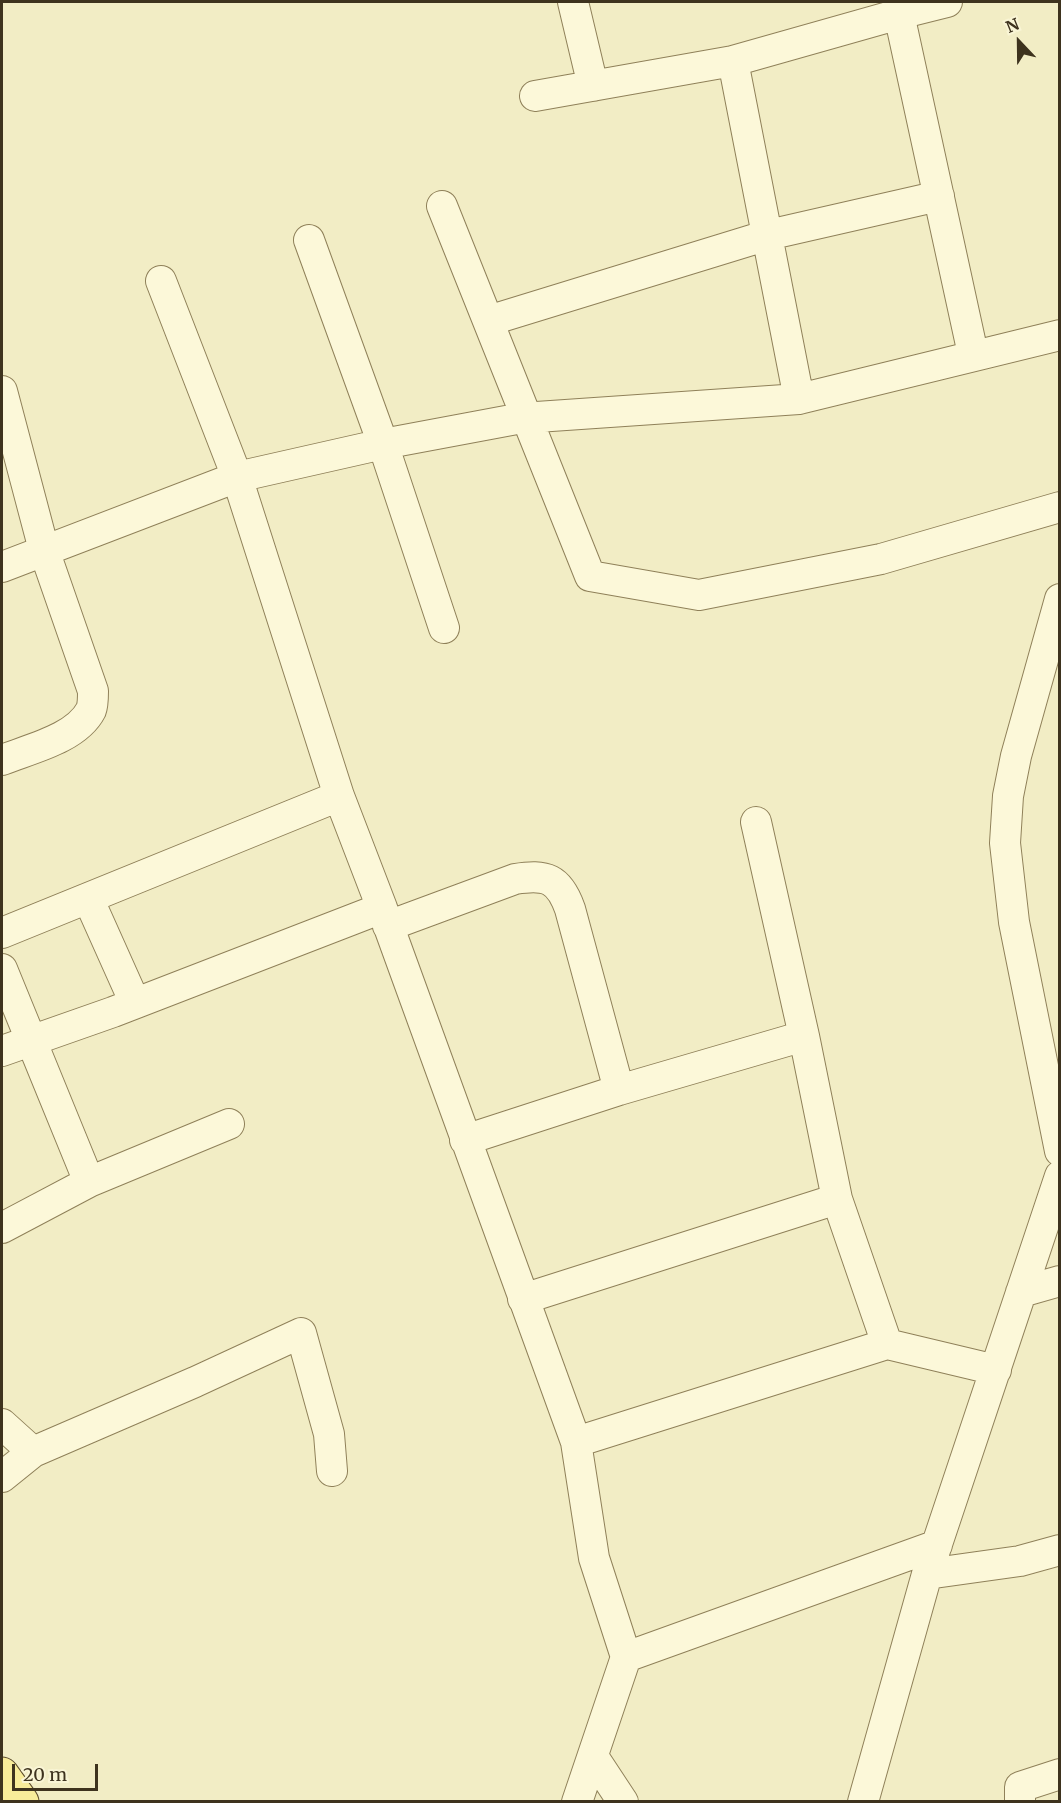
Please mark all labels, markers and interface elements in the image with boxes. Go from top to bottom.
north arrow [989,12,1049,72]
text: N [1003,14,1022,37]
scale bar [15,1752,100,1790]
text: 20 m [23,1763,67,1786]

